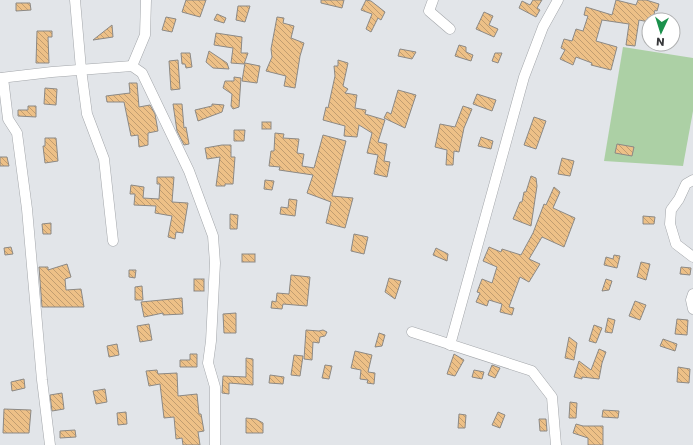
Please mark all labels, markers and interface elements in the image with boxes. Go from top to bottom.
north arrow [641,12,681,52]
text: N [656,34,665,50]

